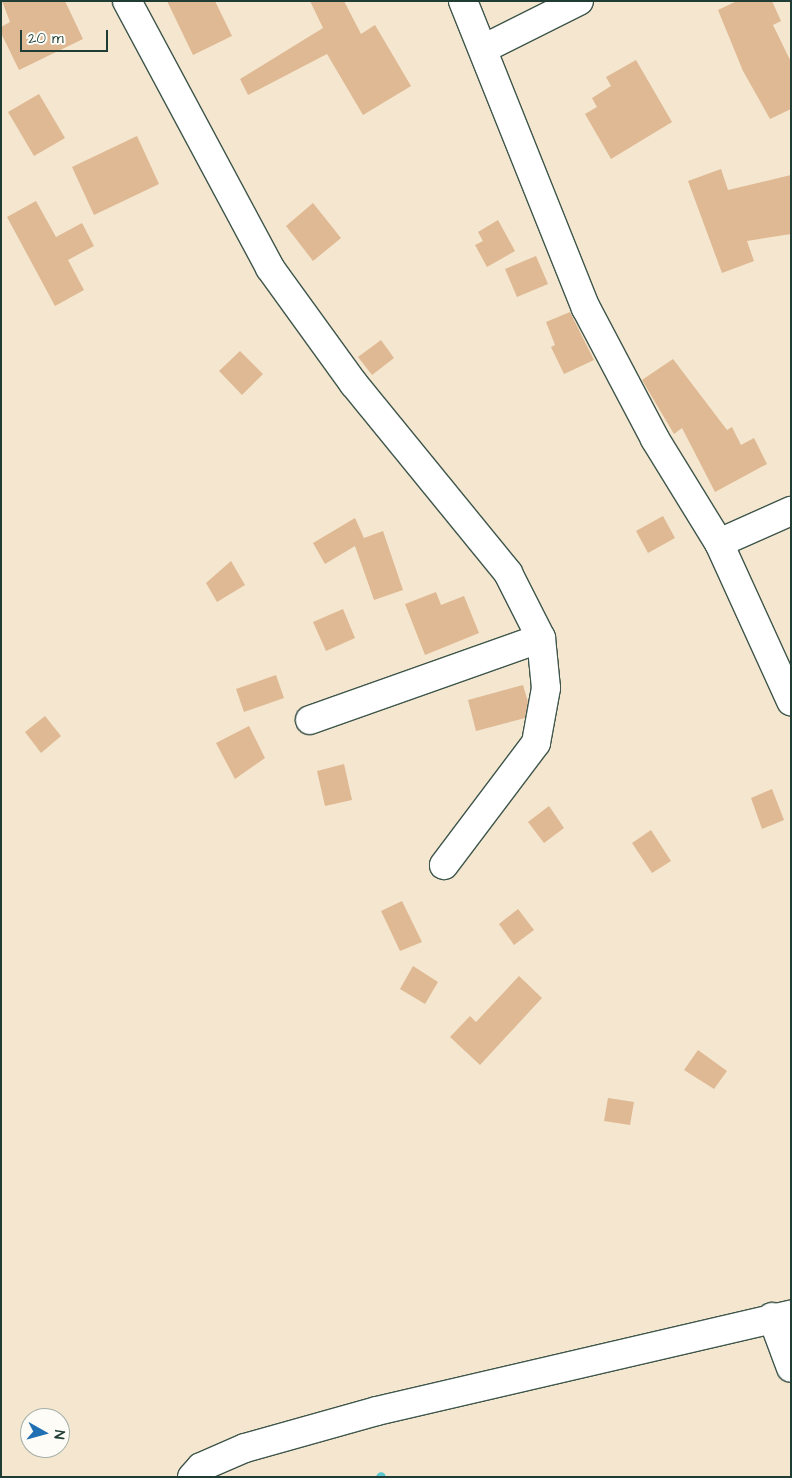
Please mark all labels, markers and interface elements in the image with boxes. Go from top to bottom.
scale bar [22,20,110,52]
text: 20 m [28,28,64,49]
north arrow [20,1408,70,1458]
text: N [48,1429,69,1440]

